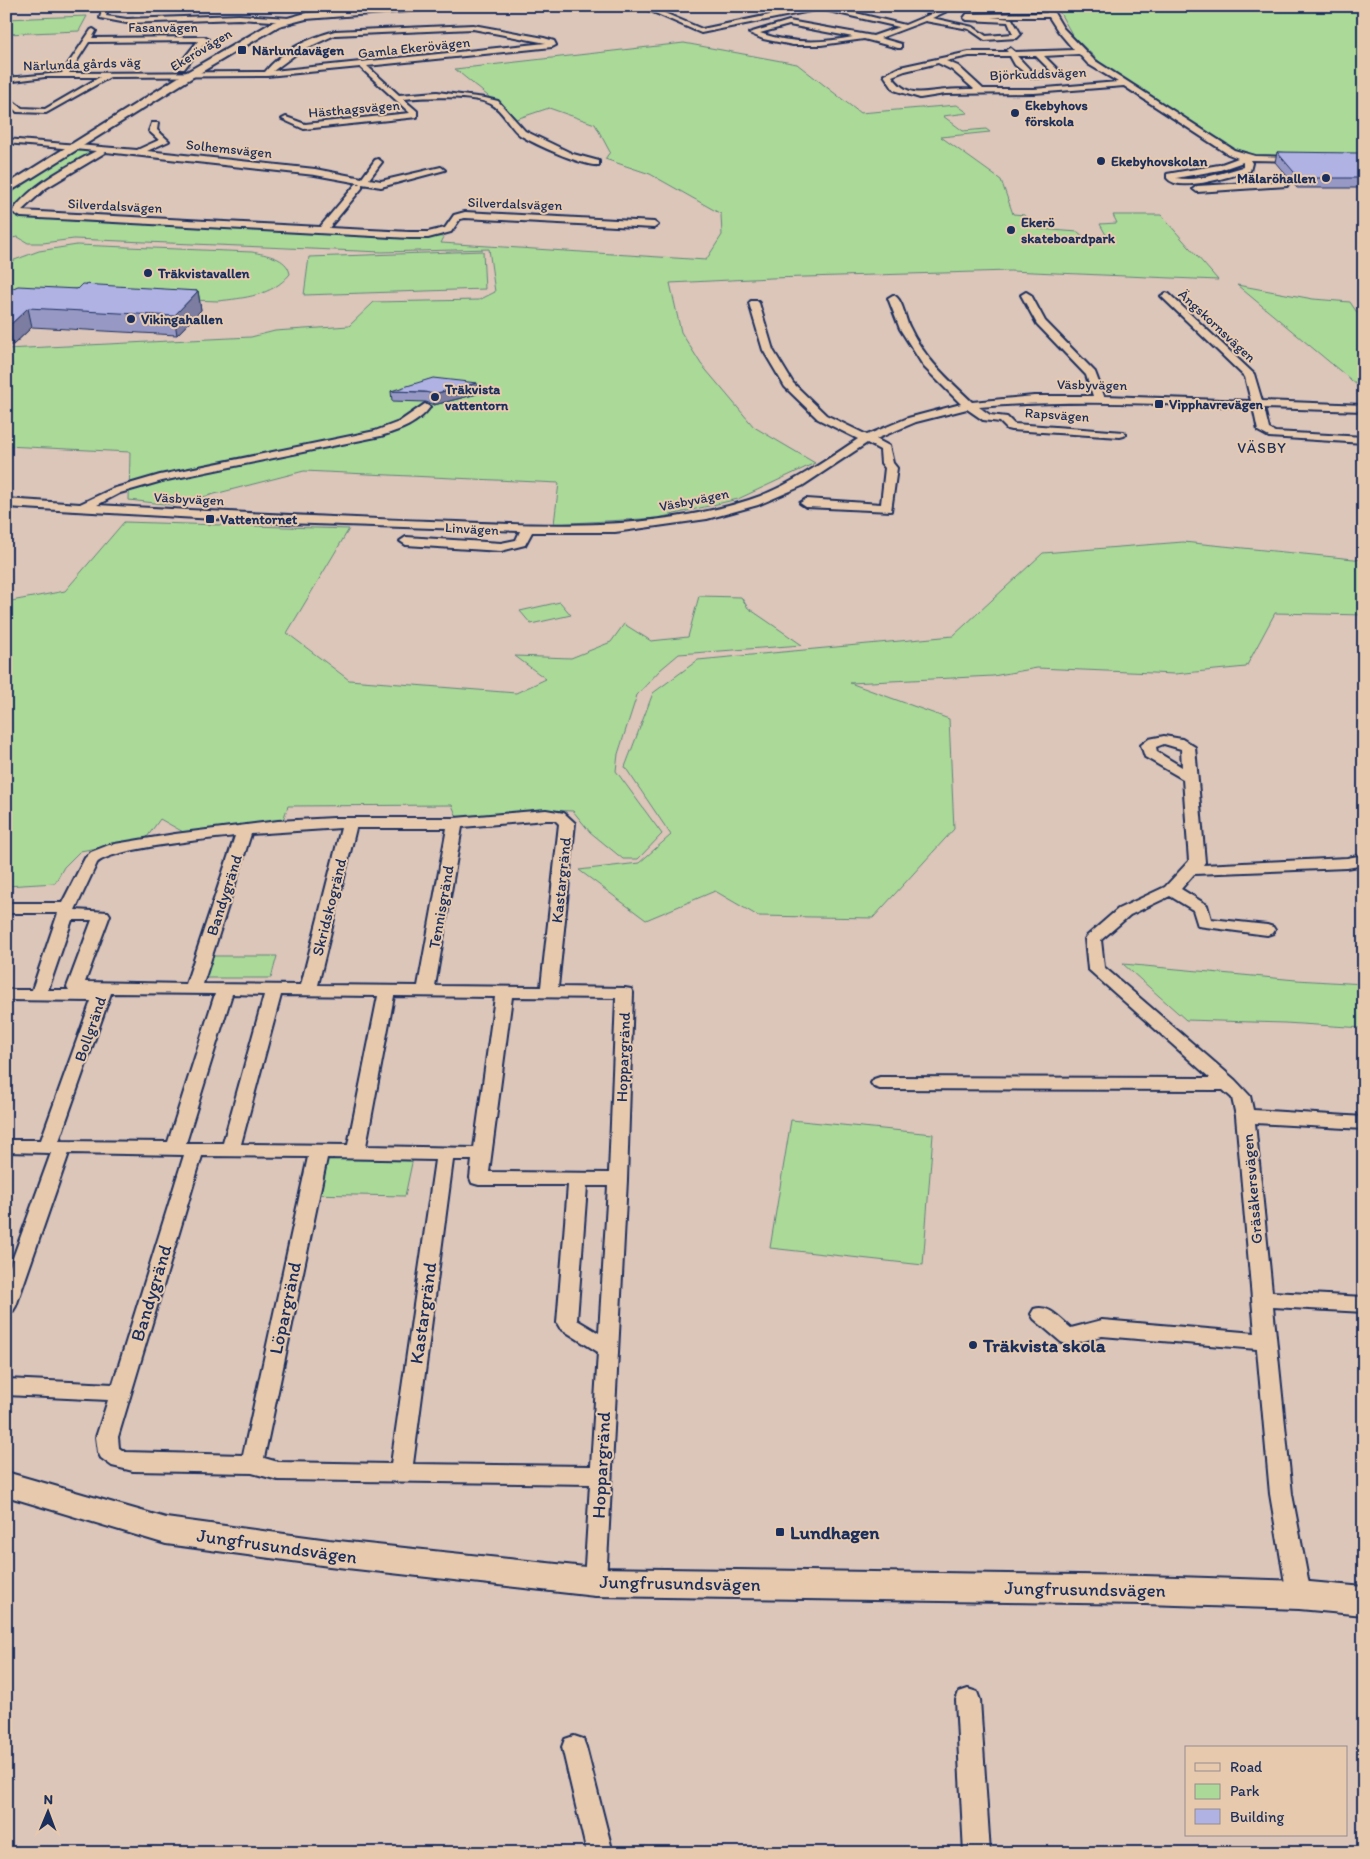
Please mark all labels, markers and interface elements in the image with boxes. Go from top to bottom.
street label: Fasanvägen [128,19,198,36]
street label: Ekerövägen [167,25,235,75]
street label: Gamla Ekerövägen [357,34,471,62]
place label: Närlundavägen [252,42,344,59]
marker: Närlundavägen [236,44,248,56]
street label: Närlunda gårds väg [23,53,142,75]
street label: Björkuddsvägen [989,64,1087,84]
street label: Hästhagsvägen [308,96,401,121]
place label: Ekebyhovs förskola [1025,97,1088,130]
marker: Ekebyhovs förskola [1009,107,1021,119]
street label: Solhemsvägen [185,136,273,162]
place label: Ekebyhovskolan [1111,153,1207,170]
marker: Ekebyhovskolan [1095,155,1107,167]
place label: Mälaröhallen [1237,170,1316,187]
marker: Mälaröhallen [1320,172,1332,184]
street label: Silverdalsvägen [467,194,563,214]
street label: Silverdalsvägen [67,195,163,217]
place label: Ekerö skateboardpark [1021,214,1116,247]
marker: Ekerö skateboardpark [1005,224,1017,236]
place label: Träkvistavallen [157,265,250,282]
marker: Träkvistavallen [142,267,154,279]
street label: Ängskornsvägen [1175,286,1259,366]
place label: Vikingahallen [141,311,223,328]
marker: Vikingahallen [125,313,137,325]
street label: Väsbyvägen [1057,376,1127,394]
place label: Träkvista vattentorn [444,381,509,414]
marker: Träkvista vattentorn [429,391,441,403]
place label: Vipphavrevägen [1169,396,1264,413]
marker: Vipphavrevägen [1153,398,1165,410]
street label: Rapsvägen [1024,404,1090,426]
district label: VÄSBY [1237,439,1287,457]
street label: Väsbyvägen [658,485,730,515]
street label: Väsbyvägen [153,489,225,509]
place label: Vattentornet [220,511,298,528]
marker: Vattentornet [204,513,216,525]
street label: Linvägen [445,519,500,539]
street label: Kastargränd [547,836,575,924]
street label: Bandygränd [202,852,246,938]
street label: Skridskogränd [308,856,350,958]
street label: Tennisgränd [424,864,458,950]
street label: Bollgränd [70,994,110,1064]
street label: Hoppargränd [612,1011,634,1102]
street label: Gräsåkersvägen [1238,1133,1266,1245]
street label: Bandygränd [125,1241,177,1344]
street label: Löpargränd [264,1259,306,1356]
street label: Kastargränd [404,1260,442,1365]
place label: Träkvista skola [982,1334,1107,1357]
marker: Träkvista skola [967,1339,979,1351]
street label: Hoppargränd [587,1410,615,1519]
place label: Lundhagen [790,1521,880,1544]
street label: Jungfrusundsvägen [195,1523,359,1569]
marker: Lundhagen [774,1526,786,1538]
street label: Jungfrusundsvägen [599,1570,761,1596]
street label: Jungfrusundsvägen [1004,1576,1166,1602]
legend [1185,1746,1348,1836]
text: Road [1230,1758,1263,1776]
text: Park [1230,1782,1260,1800]
north arrow [22,1786,72,1836]
text: N [43,1791,53,1808]
text: Building [1230,1808,1284,1826]

